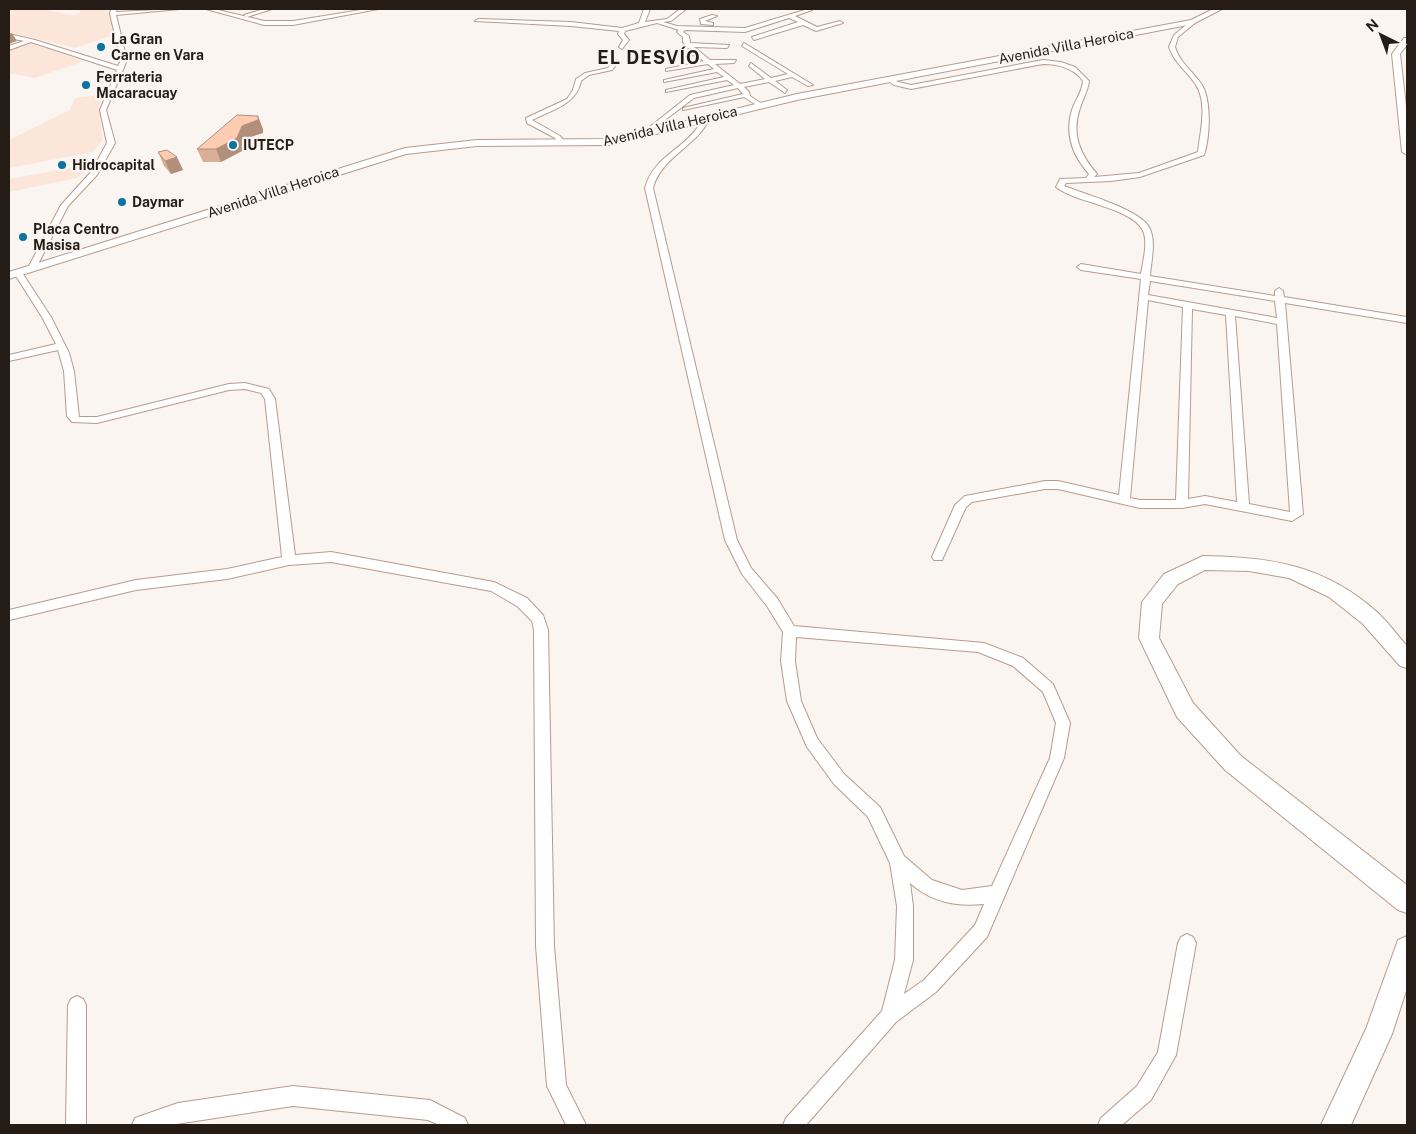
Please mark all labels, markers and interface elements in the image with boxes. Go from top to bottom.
north arrow [1356,10,1406,60]
text: N [1363,16,1382,35]
street label: Avenida Villa Heroica [997,25,1135,67]
place label: La Gran Carne en Vara [111,31,204,63]
marker: La Gran Carne en Vara [95,41,107,53]
district label: EL DESVÍO [597,46,701,68]
place label: Ferrateria Macaracuay [96,69,177,101]
marker: Ferrateria Macaracuay [80,79,92,91]
street label: Avenida Villa Heroica [601,103,739,149]
place label: IUTECP [243,137,294,153]
marker: IUTECP [227,139,239,151]
place label: Hidrocapital [72,157,155,173]
marker: Hidrocapital [56,159,68,171]
street label: Avenida Villa Heroica [205,163,341,221]
place label: Daymar [132,194,184,210]
marker: Daymar [116,196,128,208]
place label: Placa Centro Masisa [33,221,119,253]
marker: Placa Centro Masisa [17,231,29,243]

